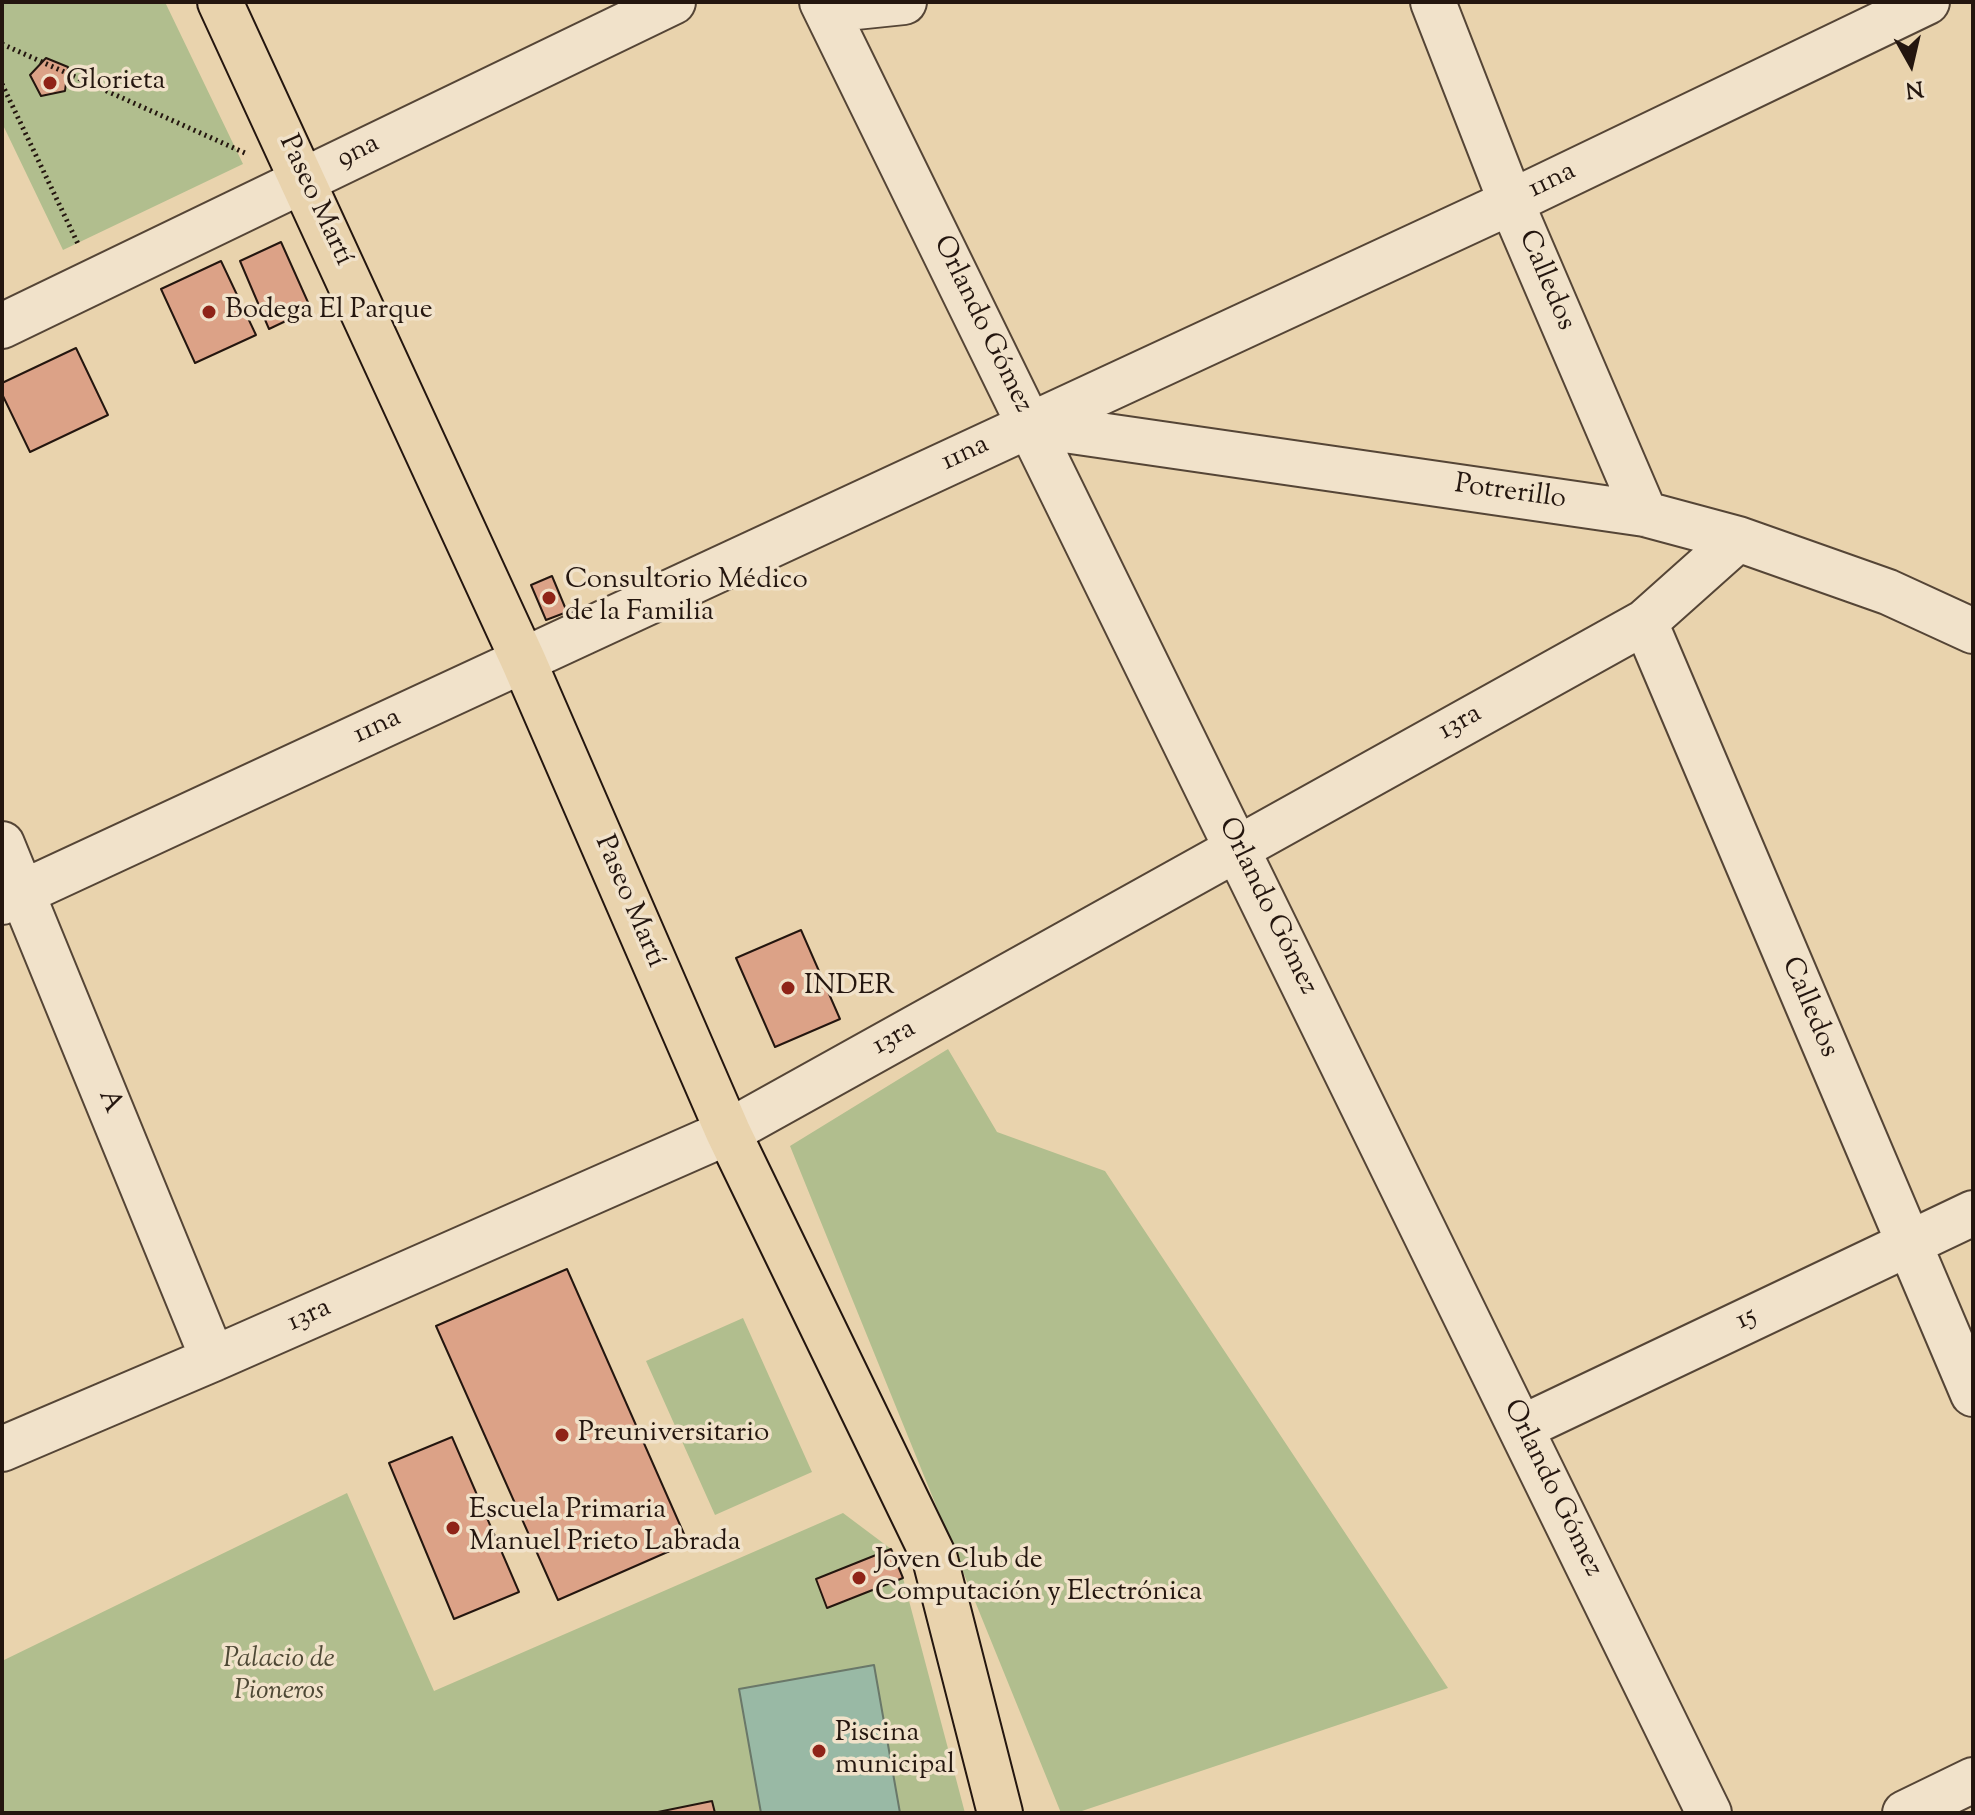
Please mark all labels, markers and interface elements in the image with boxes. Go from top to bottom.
north arrow [1871,24,1951,104]
place label: Glorieta [66,66,165,100]
text: N [1903,71,1925,105]
marker: Glorieta [41,74,59,92]
street label: 9na [332,128,386,178]
street label: Paseo Martí [269,130,359,272]
street label: 11na [1524,156,1582,208]
street label: Calledos [1509,226,1581,336]
street label: Orlando Gómez [924,231,1038,419]
place label: Bodega El Parque [225,295,433,329]
marker: Bodega El Parque [200,303,218,321]
street label: 11na [937,430,995,480]
street label: Potrerillo [1452,470,1568,518]
place label: Consultorio Médico de la Familia [565,565,808,631]
marker: Consultorio Médico de la Familia [540,589,558,607]
street label: 13ra [1434,699,1488,749]
street label: 11na [349,703,407,753]
street label: Orlando Gómez [1209,813,1323,1001]
street label: Paseo Martí [585,831,671,973]
street label: Calledos [1772,953,1844,1063]
place label: INDER [804,971,895,1005]
marker: INDER [779,979,797,997]
street label: 13ra [868,1014,922,1064]
street label: A [88,1085,128,1119]
street label: 13ra [283,1293,337,1341]
street label: 15 [1731,1301,1763,1339]
street label: Orlando Gómez [1494,1395,1608,1583]
place label: Preuniversitario [578,1418,769,1452]
marker: Preuniversitario [553,1426,571,1444]
place label: Escuela Primaria Manuel Prieto Labrada [469,1495,741,1561]
marker: Escuela Primaria Manuel Prieto Labrada [444,1519,462,1537]
place label: Joven Club de Computación y Electrónica [875,1545,1202,1611]
marker: Joven Club de Computación y Electrónica [850,1569,868,1587]
park label: Palacio de Pioneros [223,1644,335,1710]
place label: Piscina municipal [835,1718,955,1784]
marker: Piscina municipal [810,1742,828,1760]

